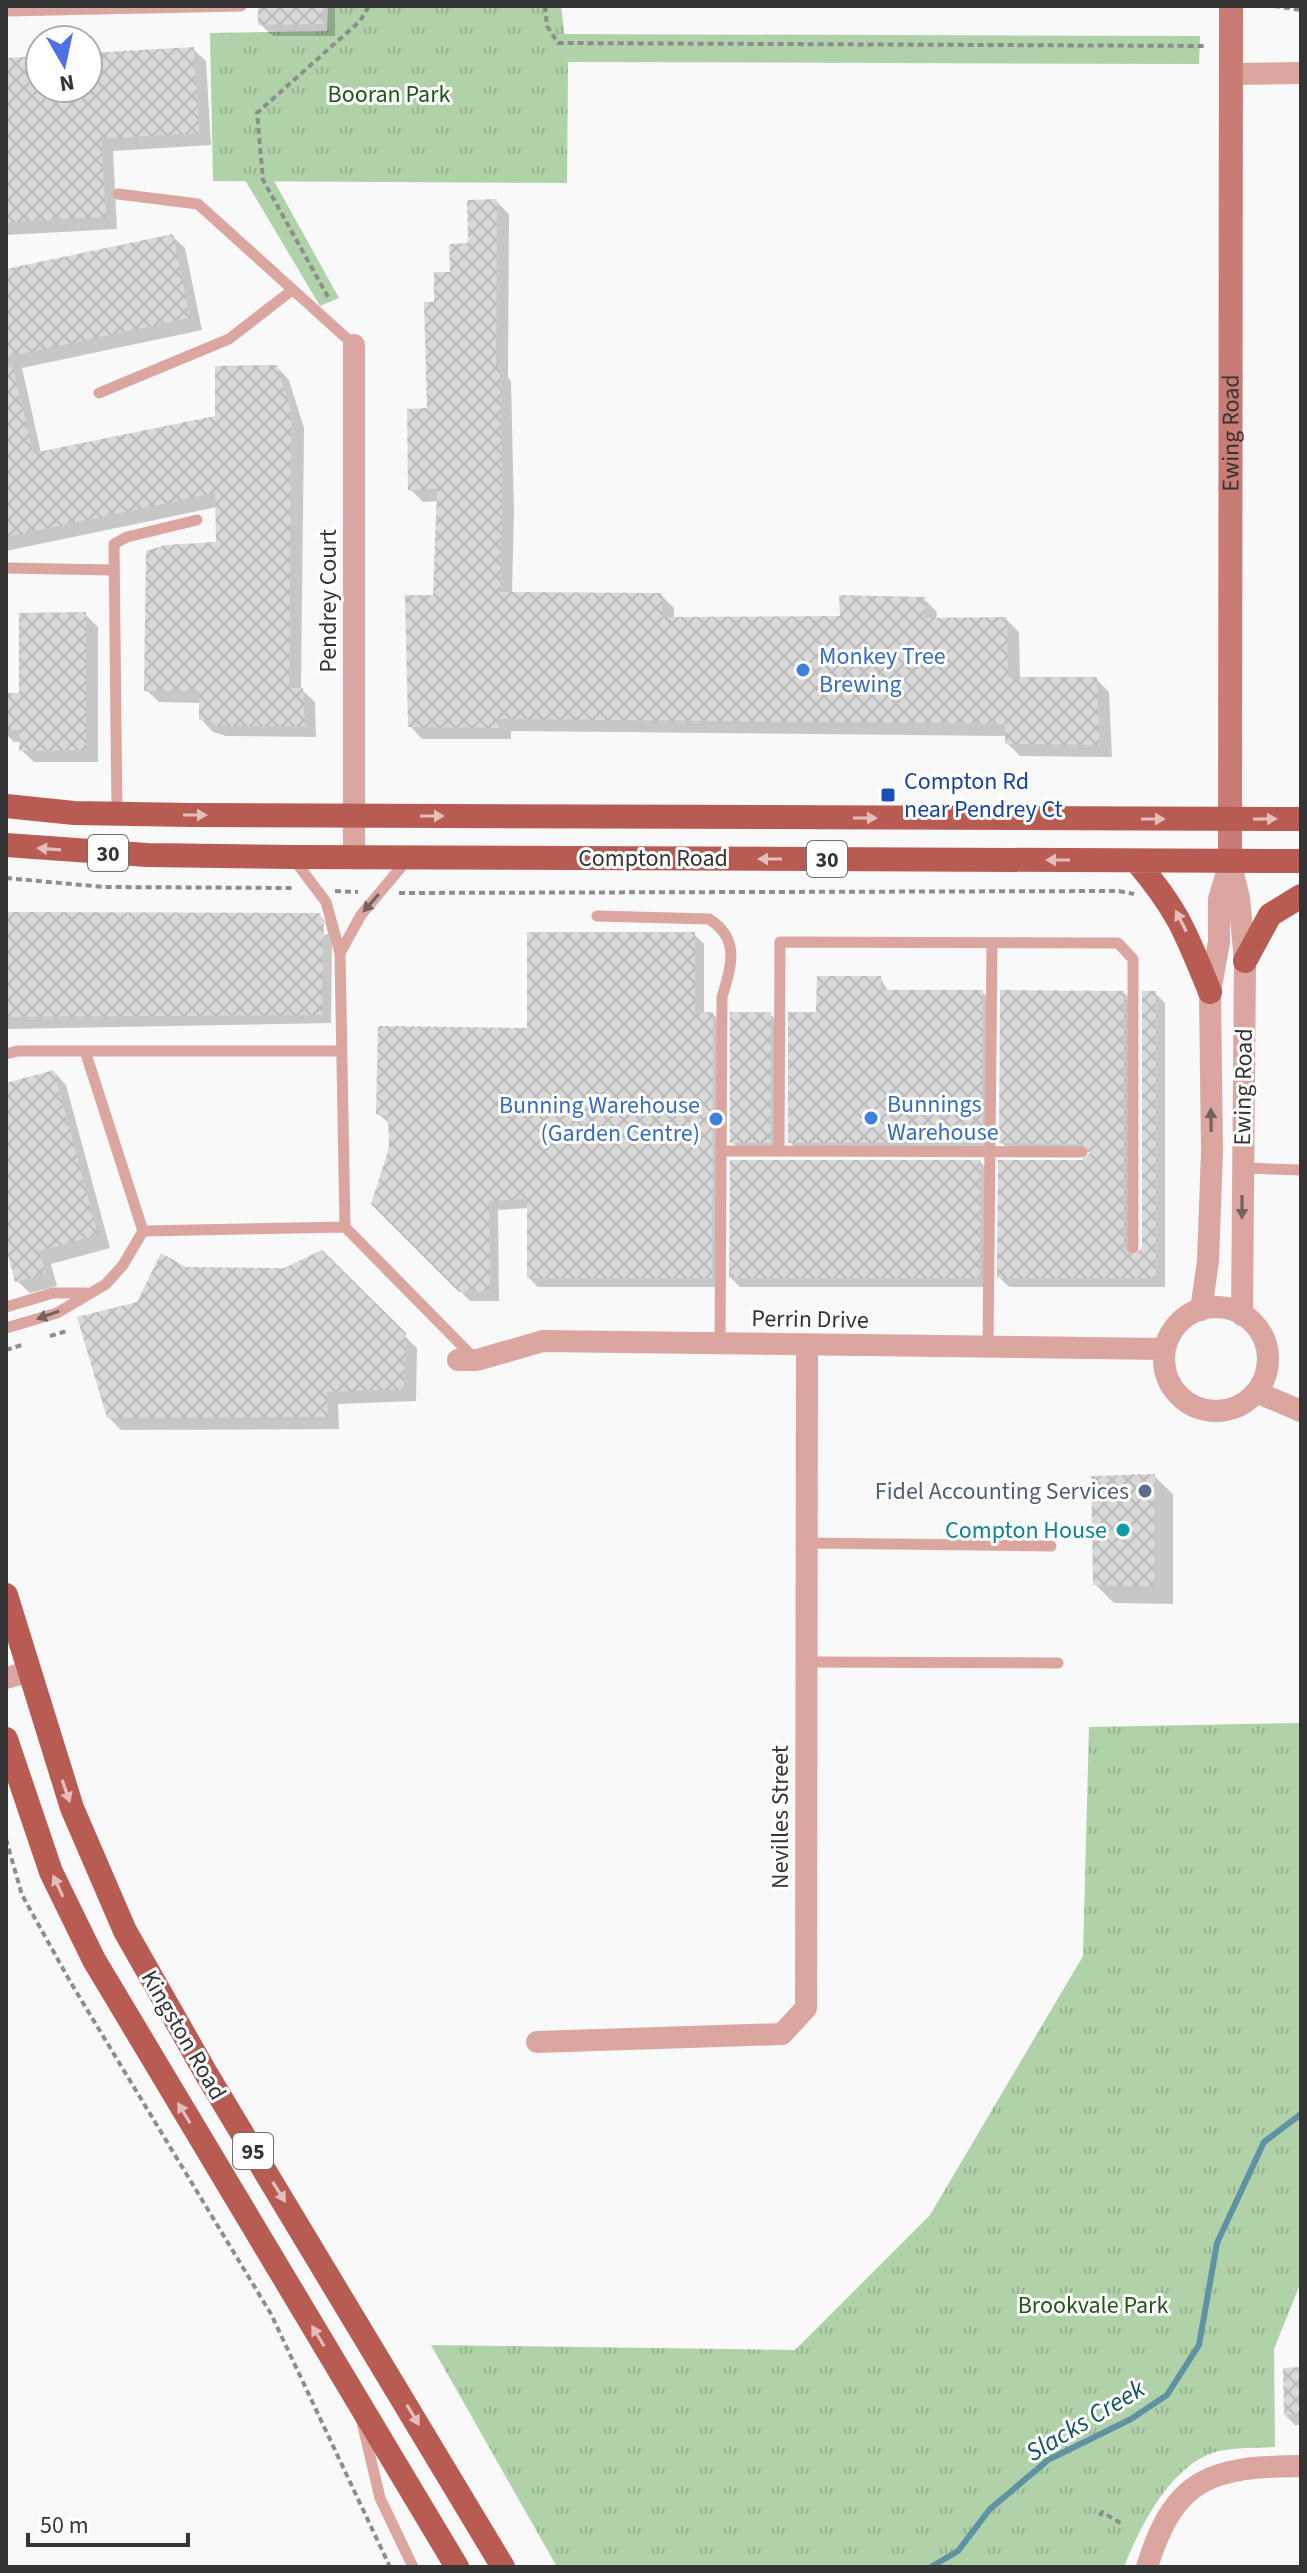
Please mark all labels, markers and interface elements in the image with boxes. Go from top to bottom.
north arrow [24,24,104,104]
text: N [57,66,77,100]
park label: Booran Park [328,77,451,112]
street label: Ewing Road [1213,374,1249,492]
street label: Pendrey Court [311,529,346,673]
place label: Monkey Tree Brewing [819,639,946,702]
marker: Monkey Tree Brewing [794,661,812,679]
place label: Compton Rd near Pendrey Ct [904,764,1063,827]
marker: Compton Rd near Pendrey Ct [879,786,897,804]
one-way arrow [183,809,208,821]
one-way arrow [420,810,445,822]
one-way arrow [853,812,878,824]
one-way arrow [1141,813,1166,825]
one-way arrow [1253,813,1278,825]
road number: 30 [88,835,128,871]
street label: Compton Road [578,841,728,876]
road number: 30 [807,841,847,877]
one-way arrow [36,842,61,855]
one-way arrow [757,853,782,865]
one-way arrow [1045,854,1070,866]
one-way arrow [363,892,380,912]
one-way arrow [1175,910,1188,933]
street label: Ewing Road [1225,1028,1262,1146]
place label: Bunnings Warehouse [887,1087,999,1150]
place label: Bunning Warehouse (Garden Centre) [499,1088,700,1151]
one-way arrow [1205,1107,1218,1132]
marker: Bunnings Warehouse [862,1109,880,1127]
marker: Bunning Warehouse (Garden Centre) [707,1110,725,1128]
one-way arrow [1236,1195,1248,1220]
street label: Perrin Drive [751,1301,869,1338]
one-way arrow [36,1309,60,1321]
place label: Fidel Accounting Services [875,1474,1129,1509]
marker: Fidel Accounting Services [1136,1482,1154,1500]
place label: Compton House [945,1513,1107,1548]
marker: Compton House [1114,1521,1132,1539]
street label: Nevilles Street [763,1745,798,1889]
one-way arrow [60,1779,72,1803]
one-way arrow [51,1875,65,1898]
street label: Kingston Road [132,1964,235,2107]
one-way arrow [178,2102,192,2124]
road number: 95 [233,2133,273,2169]
one-way arrow [272,2181,286,2203]
park label: Brookvale Park [1018,2288,1168,2323]
one-way arrow [311,2325,325,2347]
water label: Slacks Creek [1019,2370,1152,2471]
one-way arrow [406,2404,420,2426]
scale bar [28,2497,188,2547]
text: 50 m [40,2508,89,2543]

